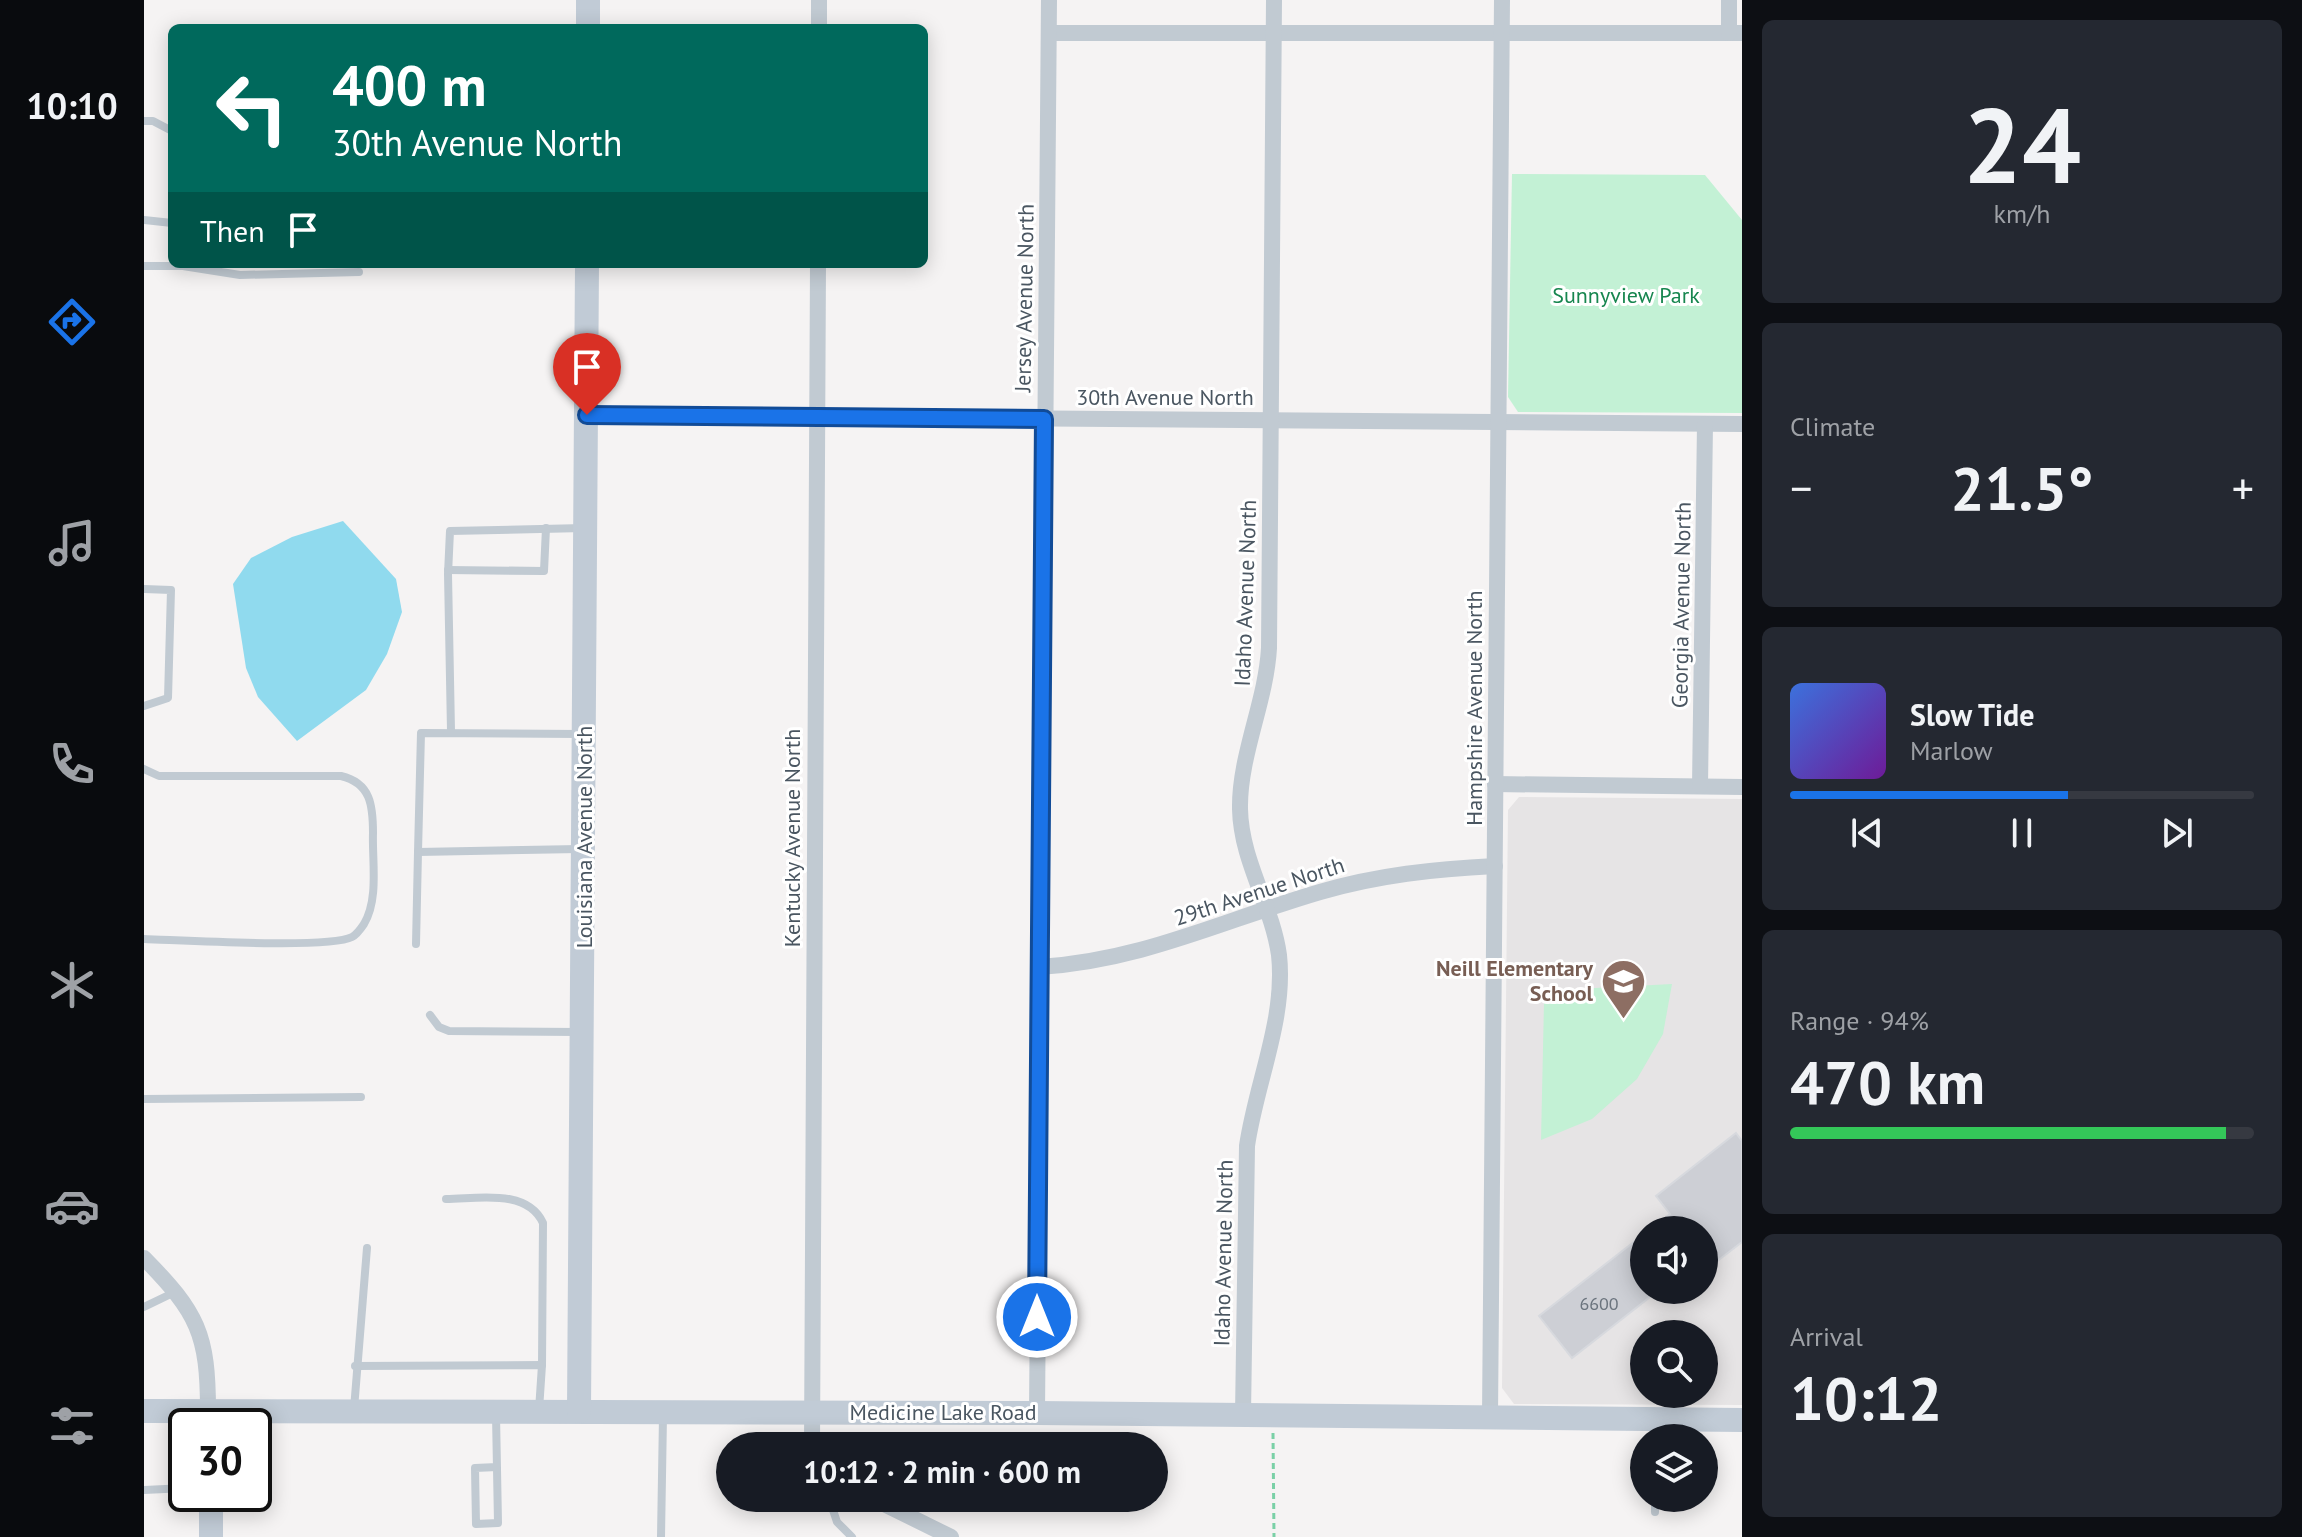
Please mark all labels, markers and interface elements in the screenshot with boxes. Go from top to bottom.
text: 400 m [332,49,487,121]
icon: left [200,56,304,160]
text: 24 [1963,77,2081,212]
text: 10:10 [26,82,118,129]
text: 30th Avenue North [332,119,622,166]
text: km/h [1994,197,2051,230]
street label: Jersey Avenue North [1008,204,1040,393]
icon: arrive [281,208,325,252]
text: Then [200,211,265,250]
park label: Sunnyview Park [1552,281,1700,309]
icon: directions [44,294,100,350]
pin [553,333,621,415]
icon: arrive [565,345,609,389]
street label: 30th Avenue North [1076,383,1254,411]
text: Climate [1790,410,1875,443]
text: 21.5° [1950,449,2094,527]
text: − [1790,459,1812,516]
text: + [2232,459,2254,516]
street label: Idaho Avenue North [1228,499,1262,687]
street label: Georgia Avenue North [1665,502,1697,708]
icon: music [44,515,100,571]
street label: Hampshire Avenue North [1460,590,1488,826]
text: Slow Tide [1910,695,2035,734]
street label: Louisiana Avenue North [570,726,598,948]
street label: Kentucky Avenue North [778,729,806,947]
text: Marlow [1910,734,1993,767]
icon: phone [44,736,100,792]
icon: previous [1845,811,1889,855]
icon: pause [2000,811,2044,855]
icon: next [2155,811,2199,855]
street label: 29th Avenue North [1170,850,1348,932]
place label: Neill Elementary School [1436,954,1594,1007]
icon: climate [44,957,100,1013]
school or university icon: Neill Elementary School [1600,957,1648,1020]
text: Range · 94% [1790,1004,1929,1037]
text: 470 km [1790,1043,1985,1121]
street label: Idaho Avenue North [1207,1159,1239,1347]
icon: car [44,1178,100,1234]
map controls [1630,1216,1718,1512]
button: sound [1630,1216,1718,1304]
position arrow [995,1275,1079,1359]
house number: 6600 [1579,1292,1619,1315]
button: search [1630,1320,1718,1408]
text: Arrival [1790,1320,1863,1353]
text: 10:12 [1790,1359,1942,1437]
icon: filters [44,1398,100,1454]
street label: Medicine Lake Road [850,1398,1036,1426]
speed limit sign: 30 [168,1408,272,1512]
button: layers [1630,1424,1718,1512]
text: 10:12 · 2 min · 600 m [803,1452,1081,1491]

